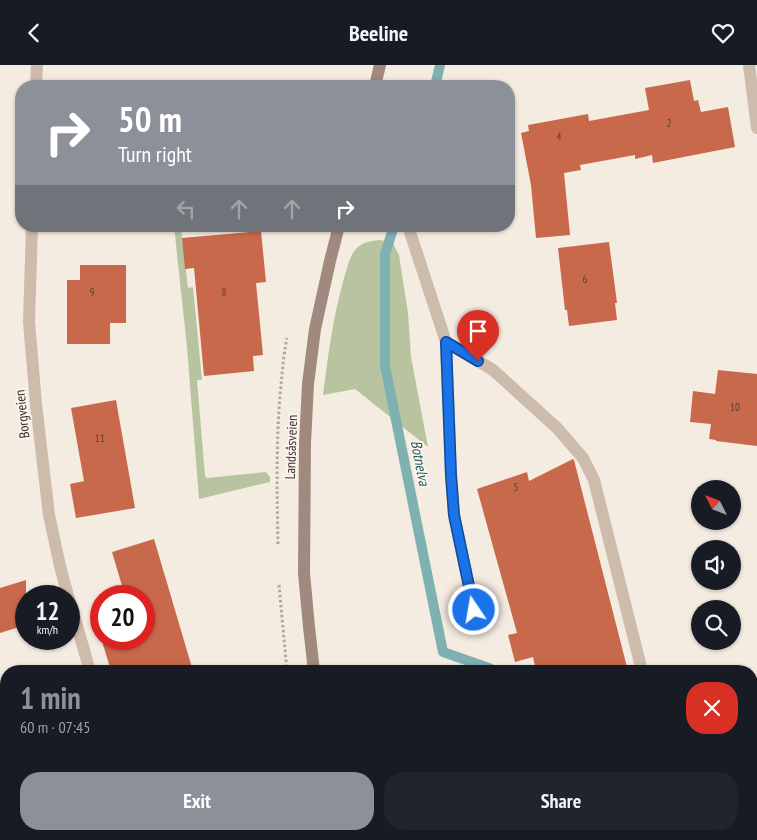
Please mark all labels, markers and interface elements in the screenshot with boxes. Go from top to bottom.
icon: back [20,19,48,47]
text: Beeline [349,19,408,47]
icon: heart [709,19,737,47]
text: 50 m [118,96,182,142]
icon: right [35,100,100,165]
house number: 2 [667,116,672,130]
house number: 4 [557,129,562,143]
text: Turn right [118,140,192,168]
icon: left [172,195,200,223]
icon: ahead [225,195,253,223]
icon: ahead [278,195,306,223]
icon: right [331,195,359,223]
house number: 6 [583,272,588,286]
house number: 9 [90,285,95,299]
house number: 8 [222,285,227,299]
pin [457,310,499,361]
icon: arrive [464,317,492,345]
street label: Borgveien [11,389,33,439]
house number: 10 [730,400,740,414]
street label: Landsåsveien [281,414,301,480]
house number: 11 [95,431,105,445]
water label: Botnelva [407,439,434,488]
house number: 5 [514,480,519,494]
north arrow [691,480,741,530]
map controls [691,480,741,650]
button: sound [691,540,741,590]
position arrow [447,583,499,635]
speed limit sign: 20 [90,585,155,650]
text: 12 [36,595,59,627]
button: search [691,600,741,650]
text: km/h [37,622,58,637]
text: 1 min [20,678,81,717]
button: close [686,682,738,734]
text: 60 m · 07:45 [20,717,91,737]
button: Exit [20,772,374,830]
button: Share [384,772,738,830]

